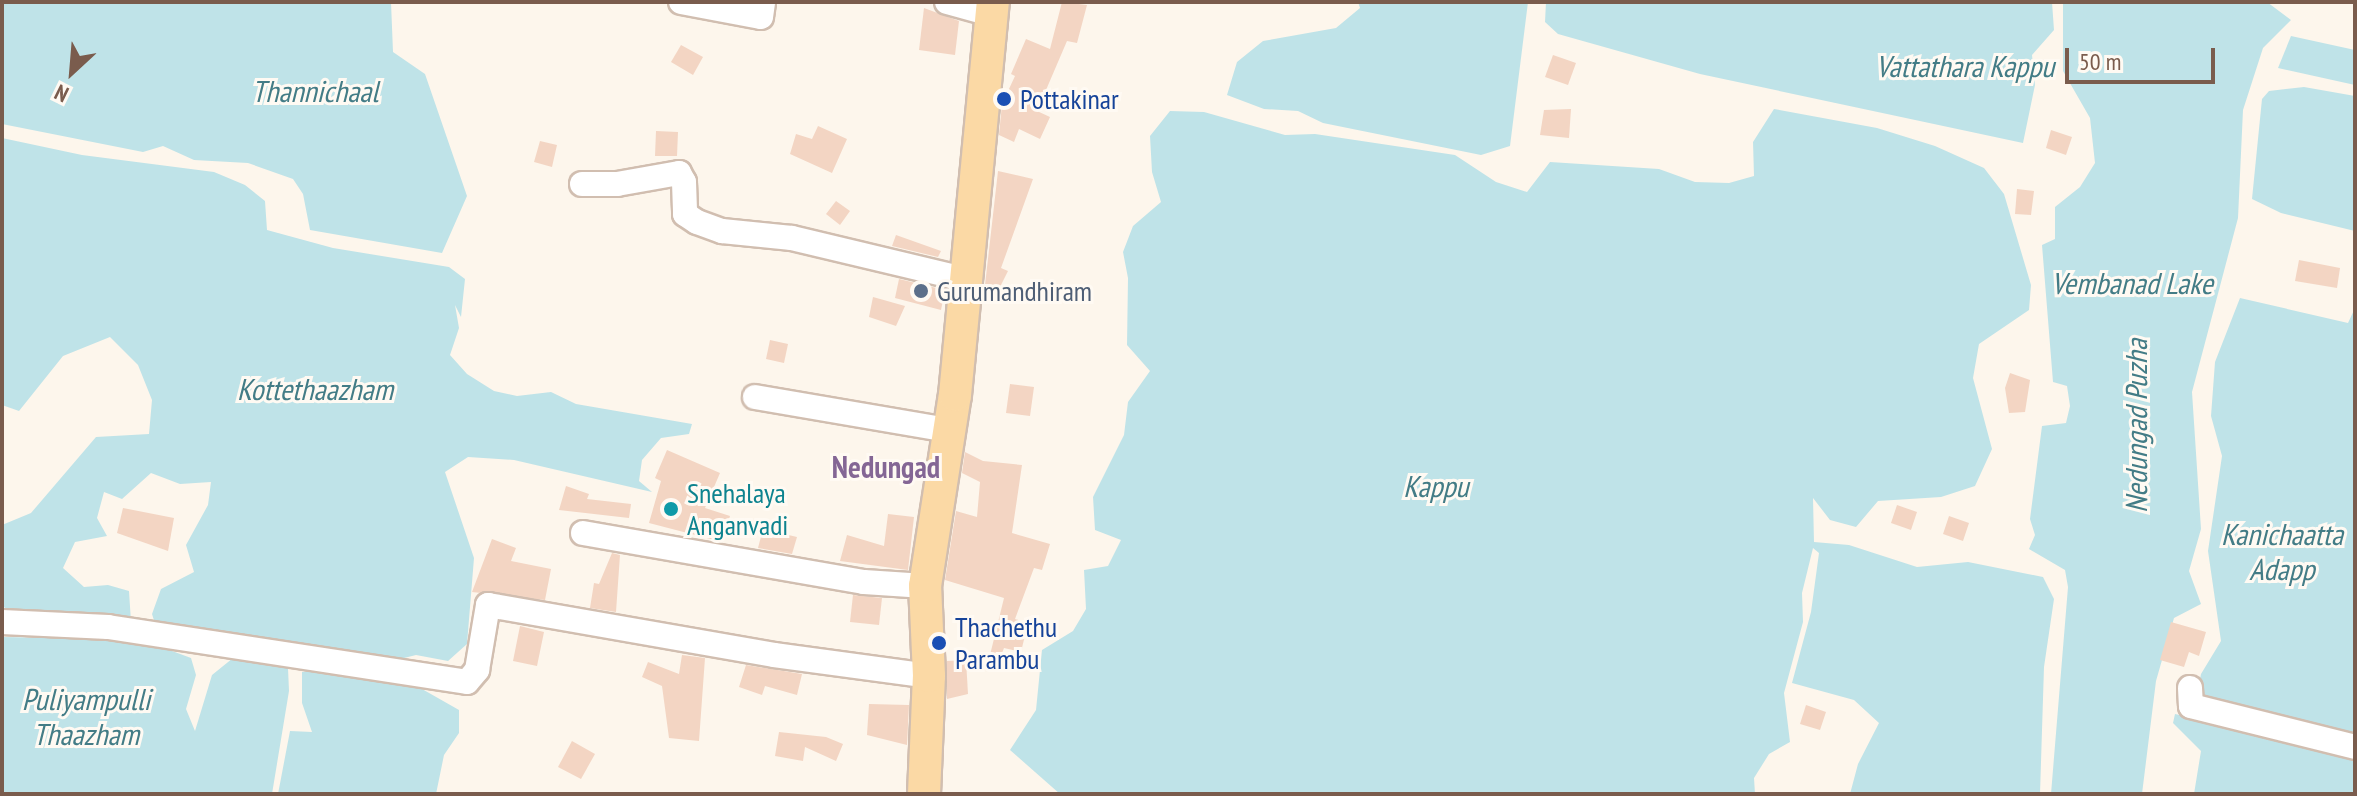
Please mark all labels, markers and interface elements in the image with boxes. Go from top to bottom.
north arrow [32,32,112,112]
scale bar [2069,32,2219,82]
text: 50 m [2079,46,2121,77]
water label: Vattathara Kappu [1876,48,2054,84]
water label: Thannichaal [252,73,378,109]
text: N [50,78,73,109]
place label: Pottakinar [1020,82,1119,116]
marker: Pottakinar [995,90,1013,108]
water label: Vembanad Lake [2051,265,2213,301]
place label: Gurumandhiram [937,274,1092,308]
marker: Gurumandhiram [912,282,930,300]
water label: Nedungad Puzha [2118,339,2154,513]
water label: Kottethaazham [237,371,393,407]
district label: Nedungad [832,449,940,485]
water label: Kappu [1403,468,1469,504]
place label: Snehalaya Anganvadi [687,476,788,542]
marker: Snehalaya Anganvadi [662,500,680,518]
water label: Kanichaatta Adapp [2221,516,2343,586]
place label: Thachethu Parambu [955,610,1057,676]
marker: Thachethu Parambu [930,634,948,652]
water label: Puliyampulli Thaazham [22,681,150,752]

